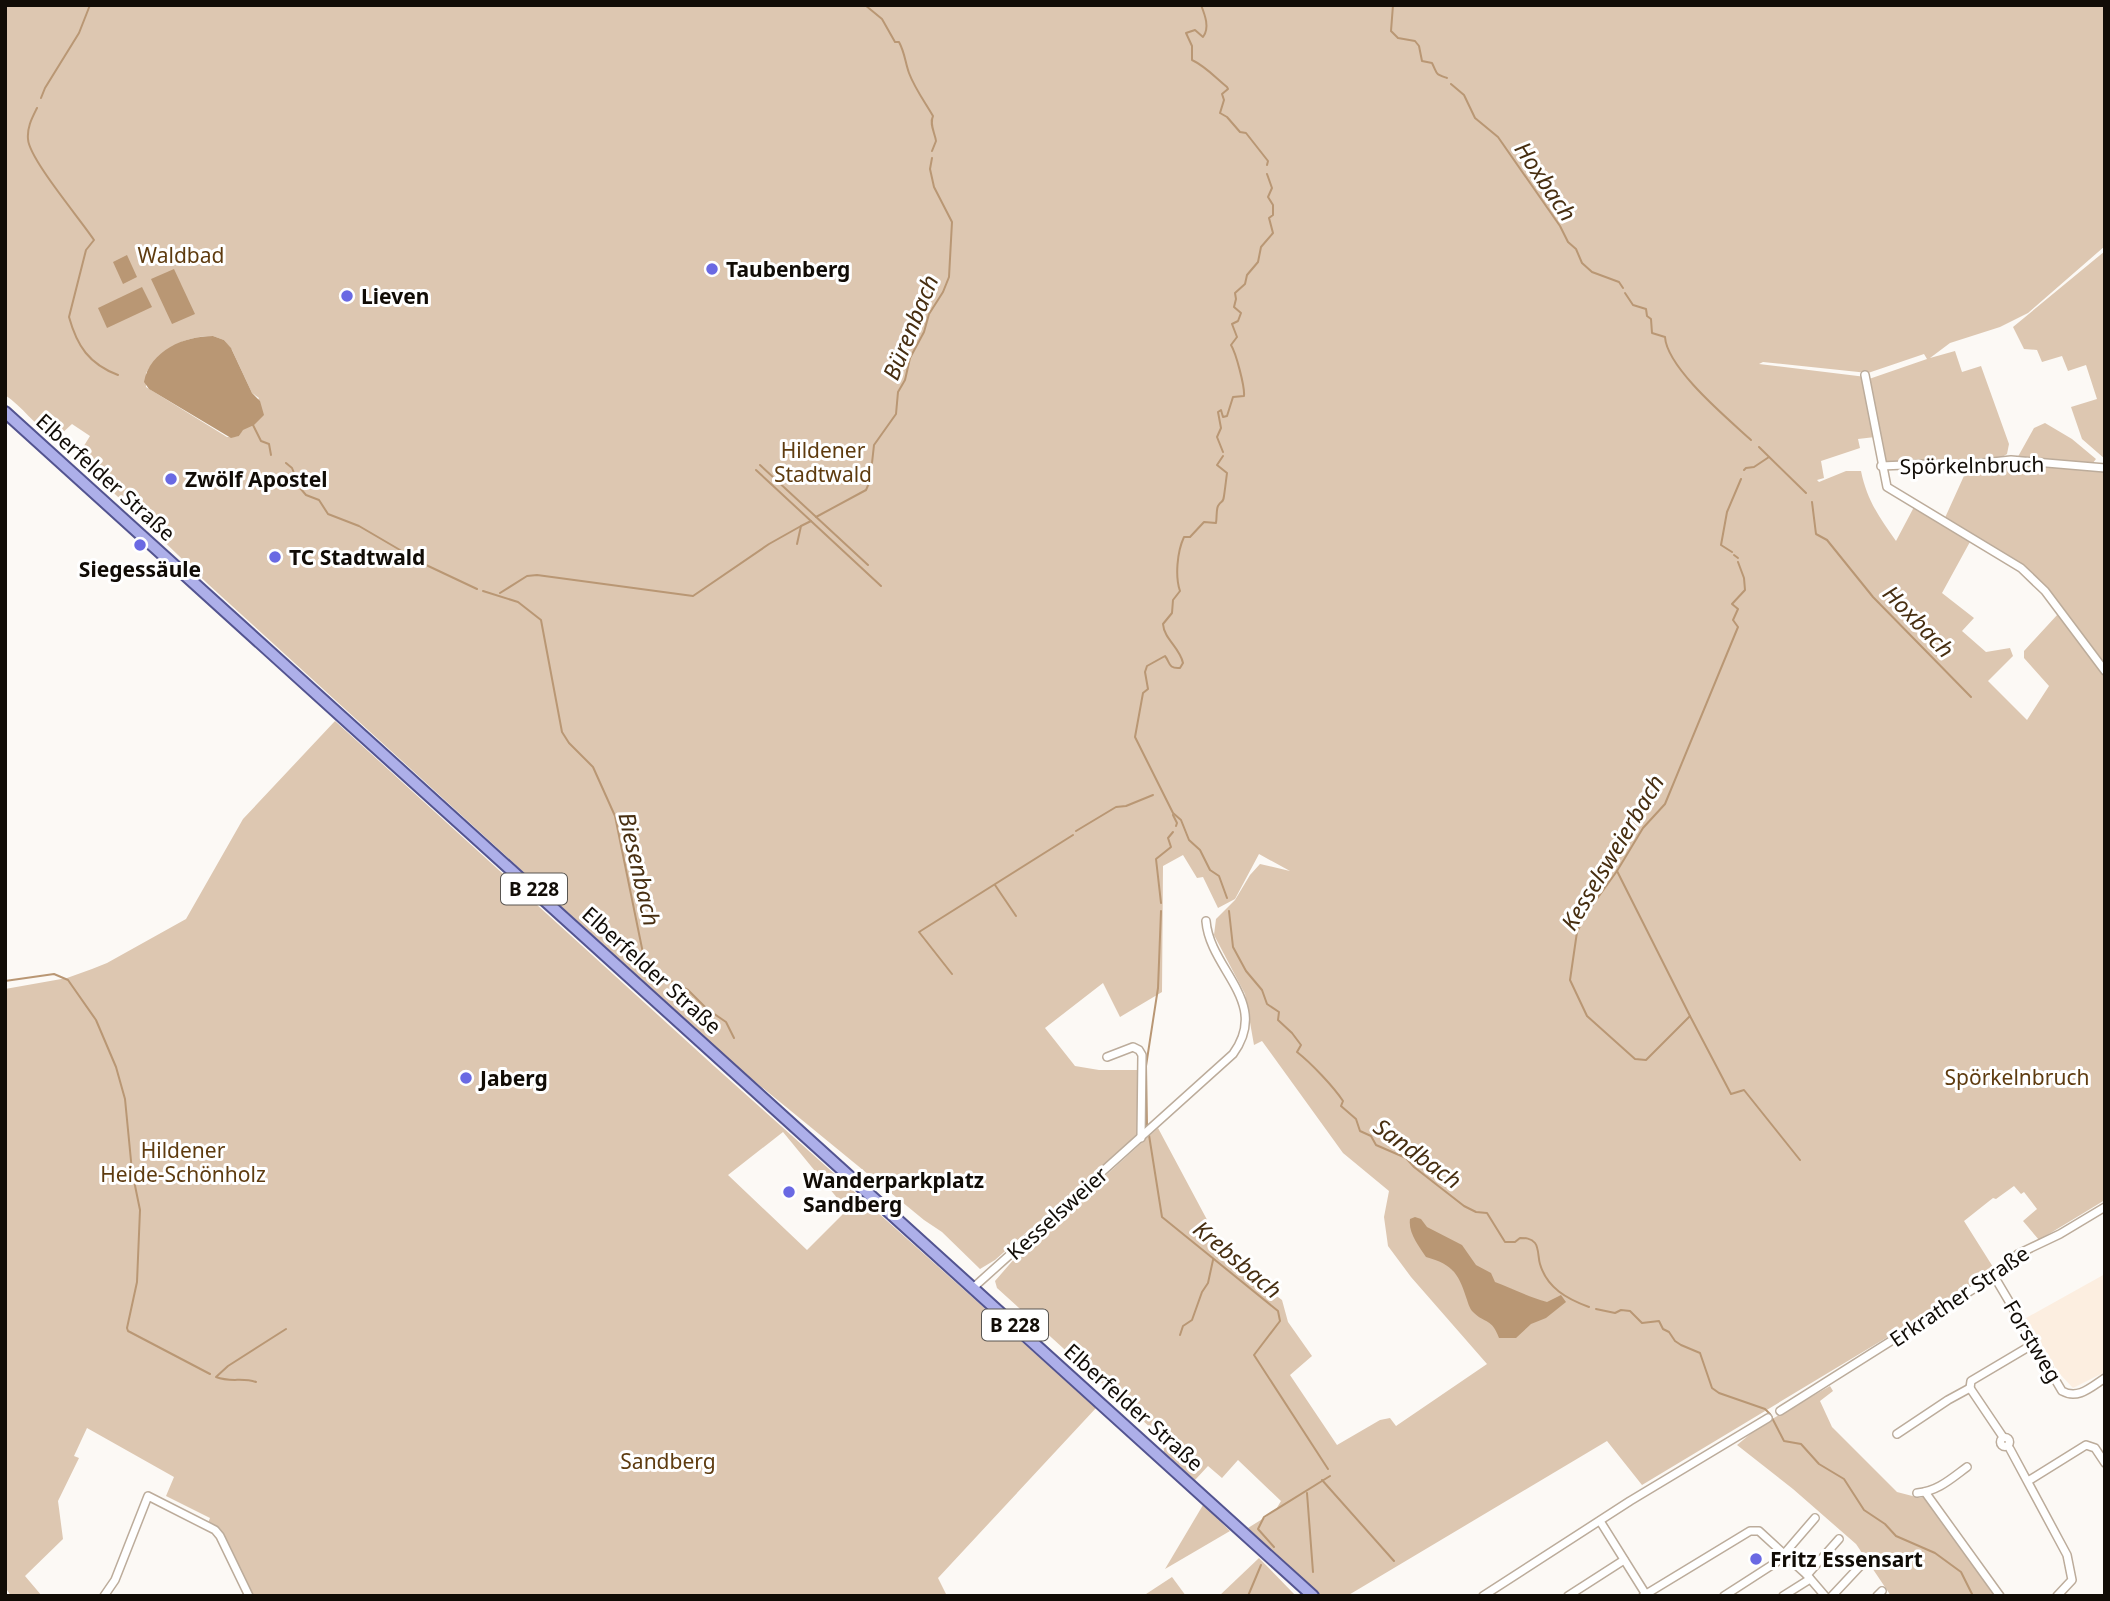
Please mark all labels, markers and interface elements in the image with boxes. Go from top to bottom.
water label: Hoxbach [1508,135,1584,227]
park label: Waldbad [138,241,224,269]
place label: Taubenberg [726,255,850,283]
marker: Taubenberg [704,261,720,277]
water label: Bürenbach [874,270,946,384]
place label: Lieven [361,282,429,310]
marker: Lieven [339,288,355,304]
street label: Elberfelder Straße [30,407,182,547]
park label: Hildener Stadtwald [774,436,872,488]
street label: Spörkelnbruch [1899,450,2045,480]
place label: Zwölf Apostel [185,465,328,493]
marker: Zwölf Apostel [163,471,179,487]
marker: Siegessäule [132,537,148,553]
place label: TC Stadtwald [289,543,425,571]
marker: TC Stadtwald [267,549,283,565]
place label: Siegessäule [79,555,201,583]
water label: Hoxbach [1876,578,1962,664]
water label: Kesselsweierbach [1553,768,1671,936]
water label: Biesenbach [611,809,669,929]
road number: B 228 [501,874,567,904]
street label: Elberfelder Straße [576,900,728,1040]
park label: Spörkelnbruch [1945,1063,2089,1091]
place label: Jaberg [478,1064,548,1092]
marker: Jaberg [458,1070,474,1086]
water label: Sandbach [1368,1110,1468,1196]
park label: Hildener Heide-Schönholz [100,1136,266,1188]
street label: Kesselsweier [1001,1160,1114,1266]
place label: Wanderparkplatz Sandberg [803,1166,984,1218]
marker: Wanderparkplatz Sandberg [781,1184,797,1200]
water label: Krebsbach [1187,1213,1289,1305]
street label: Erkrather Straße [1884,1239,2034,1353]
street label: Forstweg [1998,1295,2068,1387]
road number: B 228 [982,1310,1048,1340]
street label: Elberfelder Straße [1058,1337,1210,1477]
park label: Sandberg [620,1447,716,1475]
place label: Fritz Essensart [1770,1545,1923,1573]
marker: Fritz Essensart [1748,1551,1764,1567]

